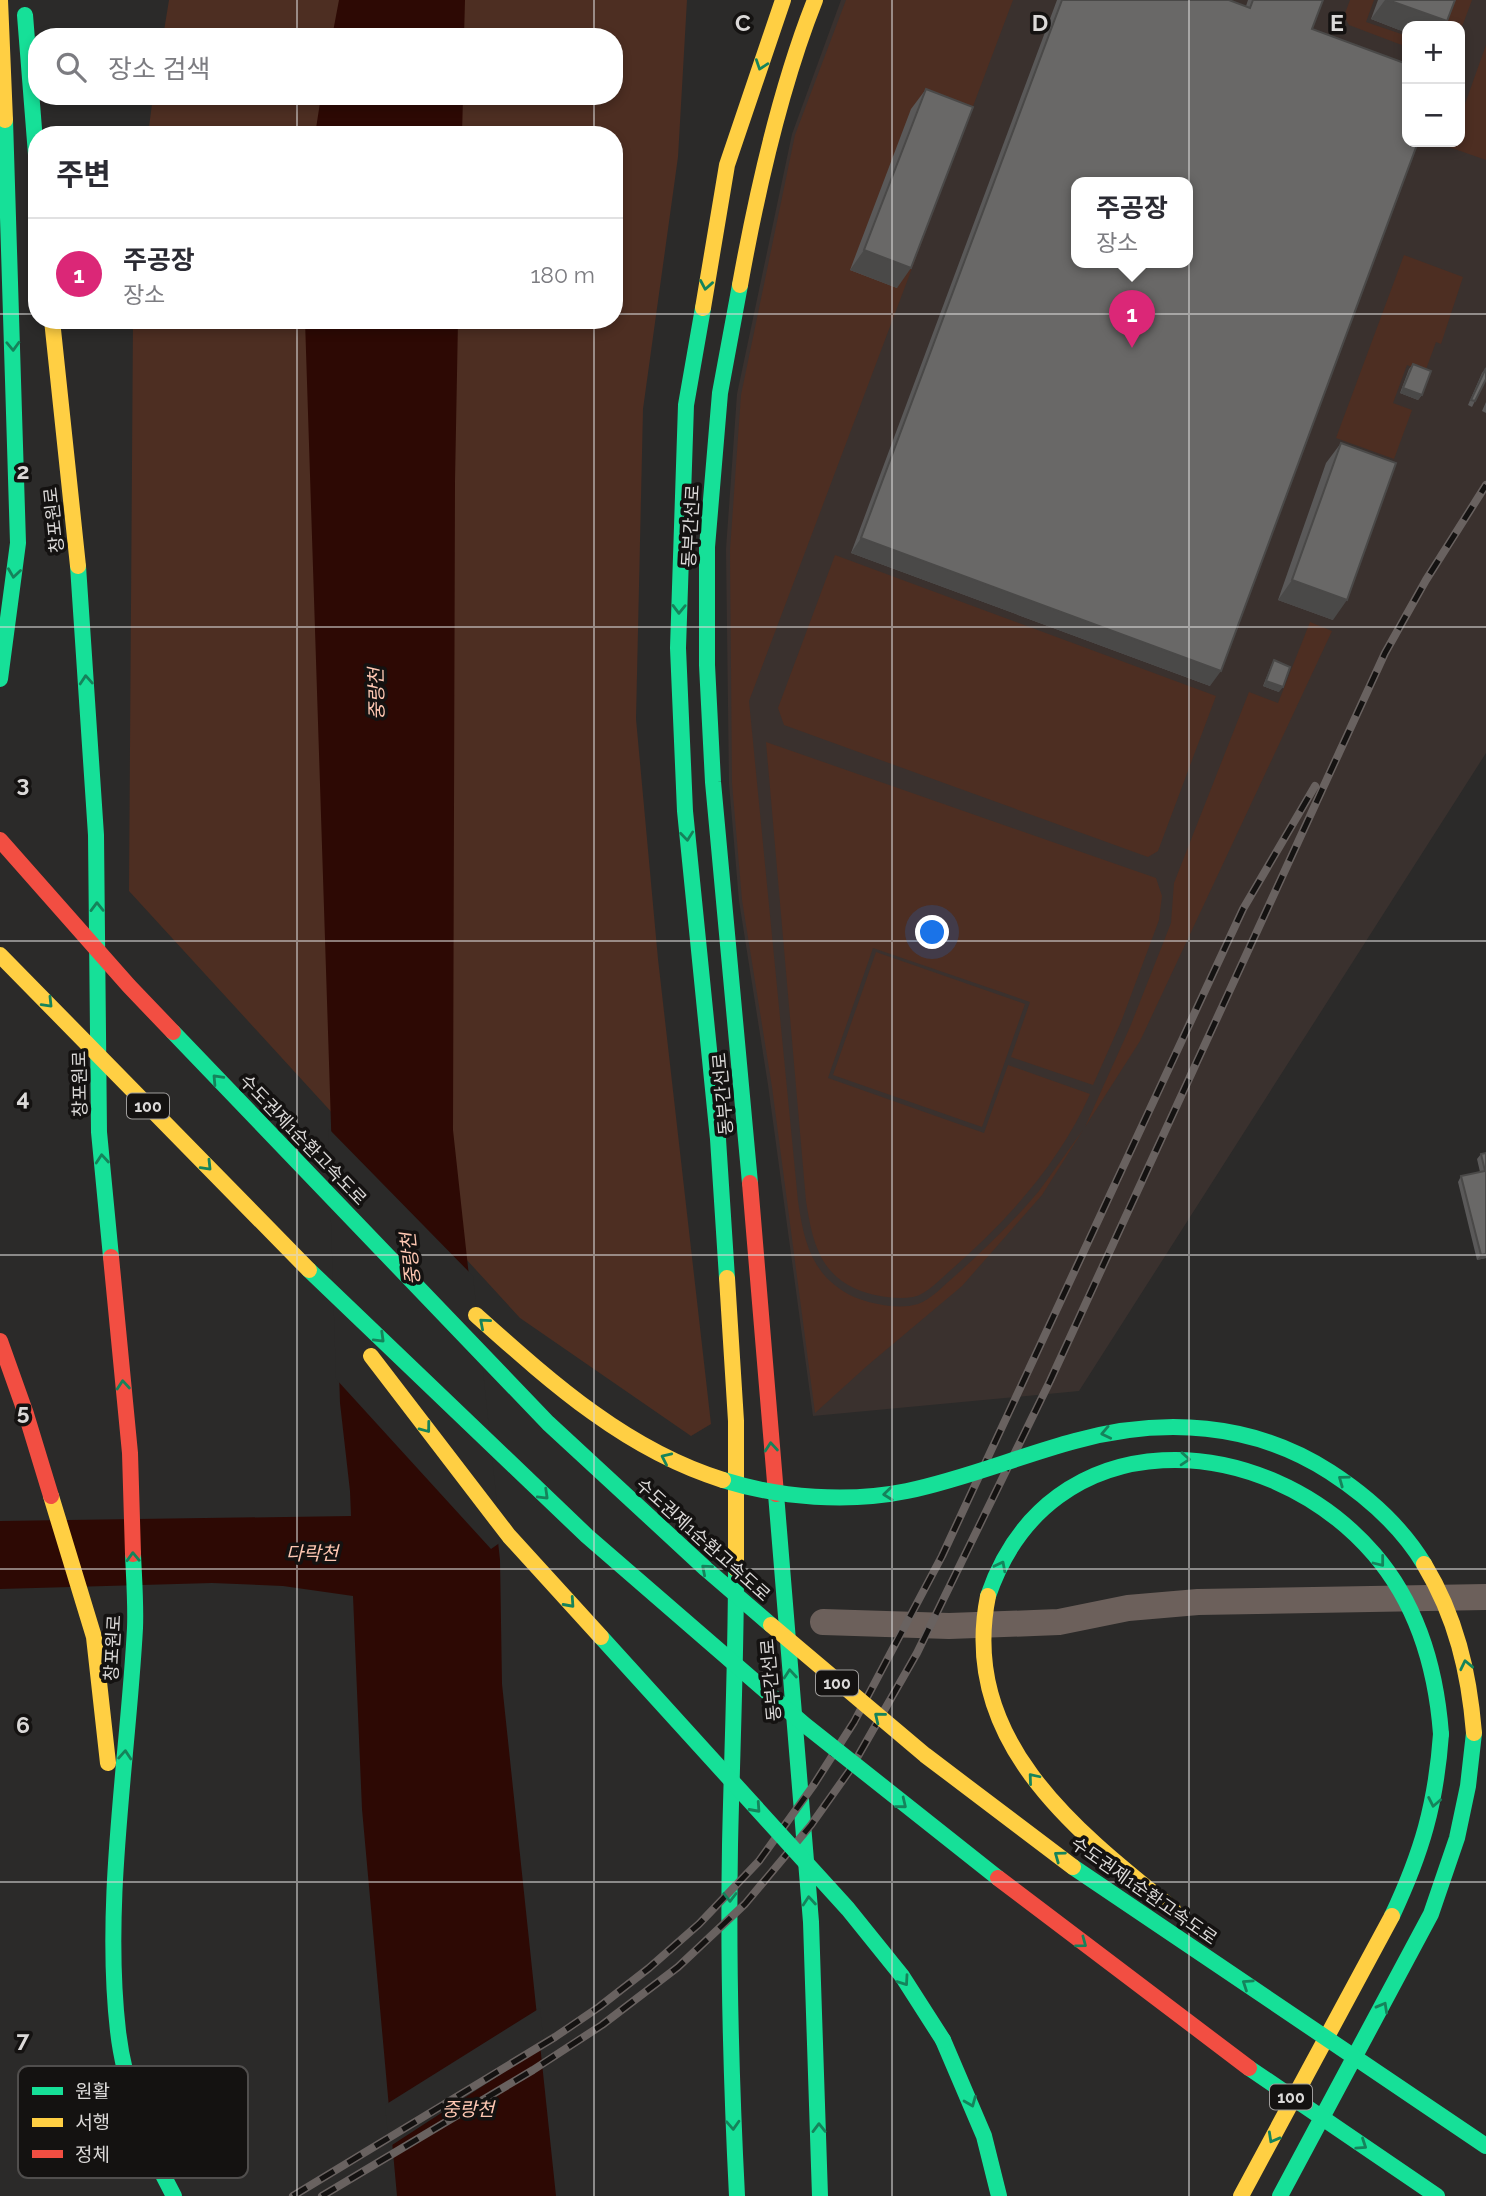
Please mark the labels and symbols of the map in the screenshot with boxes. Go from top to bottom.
text: C [735,9,751,36]
text: D [1032,9,1048,36]
text: E [1330,9,1344,36]
one-way arrow [755,58,769,70]
one-way arrow [699,279,714,291]
pin: 1 [1109,290,1155,348]
one-way arrow [5,341,20,352]
text: 2 [17,457,29,484]
street label: 동부간선로 [678,484,703,568]
street label: 창포원로 [40,486,67,554]
one-way arrow [7,567,22,579]
one-way arrow [671,604,687,614]
water label: 중랑천 [365,666,387,720]
one-way arrow [79,674,94,685]
text: 3 [17,770,29,797]
one-way arrow [679,831,694,842]
one-way arrow [89,901,105,912]
your location [915,915,949,949]
one-way arrow [39,995,52,1008]
street label: 창포원로 [68,1051,91,1117]
street label: 동부간선로 [708,1052,737,1136]
street label: 수도권제1순환고속도로 [236,1070,371,1209]
one-way arrow [213,1074,226,1087]
text: 4 [16,1084,30,1111]
road number: 100 [127,1094,169,1118]
one-way arrow [95,1153,110,1164]
one-way arrow [198,1158,211,1171]
water label: 중랑천 [396,1230,424,1286]
one-way arrow [480,1319,493,1331]
one-way arrow [372,1329,385,1342]
one-way arrow [116,1380,131,1391]
text: 5 [17,1398,30,1425]
one-way arrow [418,1420,430,1432]
one-way arrow [1100,1424,1112,1439]
one-way arrow [764,1441,779,1452]
one-way arrow [1180,1451,1191,1466]
one-way arrow [661,1453,673,1467]
street label: 수도권제1순환고속도로 [632,1474,775,1605]
one-way arrow [1338,1476,1351,1488]
one-way arrow [882,1486,893,1501]
one-way arrow [536,1487,549,1500]
water label: 다락천 [286,1542,340,1564]
one-way arrow [125,1551,140,1562]
one-way arrow [1372,1554,1385,1567]
one-way arrow [992,1561,1006,1573]
one-way arrow [701,1565,714,1577]
one-way arrow [562,1595,575,1608]
street label: 창포원로 [100,1614,125,1682]
street label: 동부간선로 [756,1638,785,1722]
one-way arrow [1460,1659,1475,1671]
one-way arrow [783,1668,798,1679]
road number: 100 [816,1670,858,1695]
text: 6 [16,1711,30,1738]
one-way arrow [874,1713,887,1725]
one-way arrow [117,1750,132,1761]
one-way arrow [1029,1773,1041,1786]
one-way arrow [894,1795,906,1808]
one-way arrow [1427,1796,1442,1808]
one-way arrow [748,1800,760,1813]
street label: 수도권제1순환고속도로 [1067,1832,1221,1949]
one-way arrow [1054,1852,1067,1864]
one-way arrow [722,1893,738,1903]
one-way arrow [802,1895,817,1906]
one-way arrow [1074,1934,1087,1947]
one-way arrow [896,1973,908,1986]
one-way arrow [1241,1980,1254,1993]
one-way arrow [1374,2002,1388,2014]
text: 7 [17,2025,30,2052]
legend [18,2066,248,2178]
text: 원활 [75,2080,110,2102]
road number: 100 [1270,2084,1312,2110]
one-way arrow [962,2096,976,2108]
water label: 중랑천 [442,2098,496,2120]
text: 서행 [75,2111,110,2133]
one-way arrow [726,2120,741,2131]
one-way arrow [811,2122,827,2133]
one-way arrow [1268,2131,1281,2144]
one-way arrow [1355,2137,1368,2150]
text: 정체 [75,2143,110,2165]

